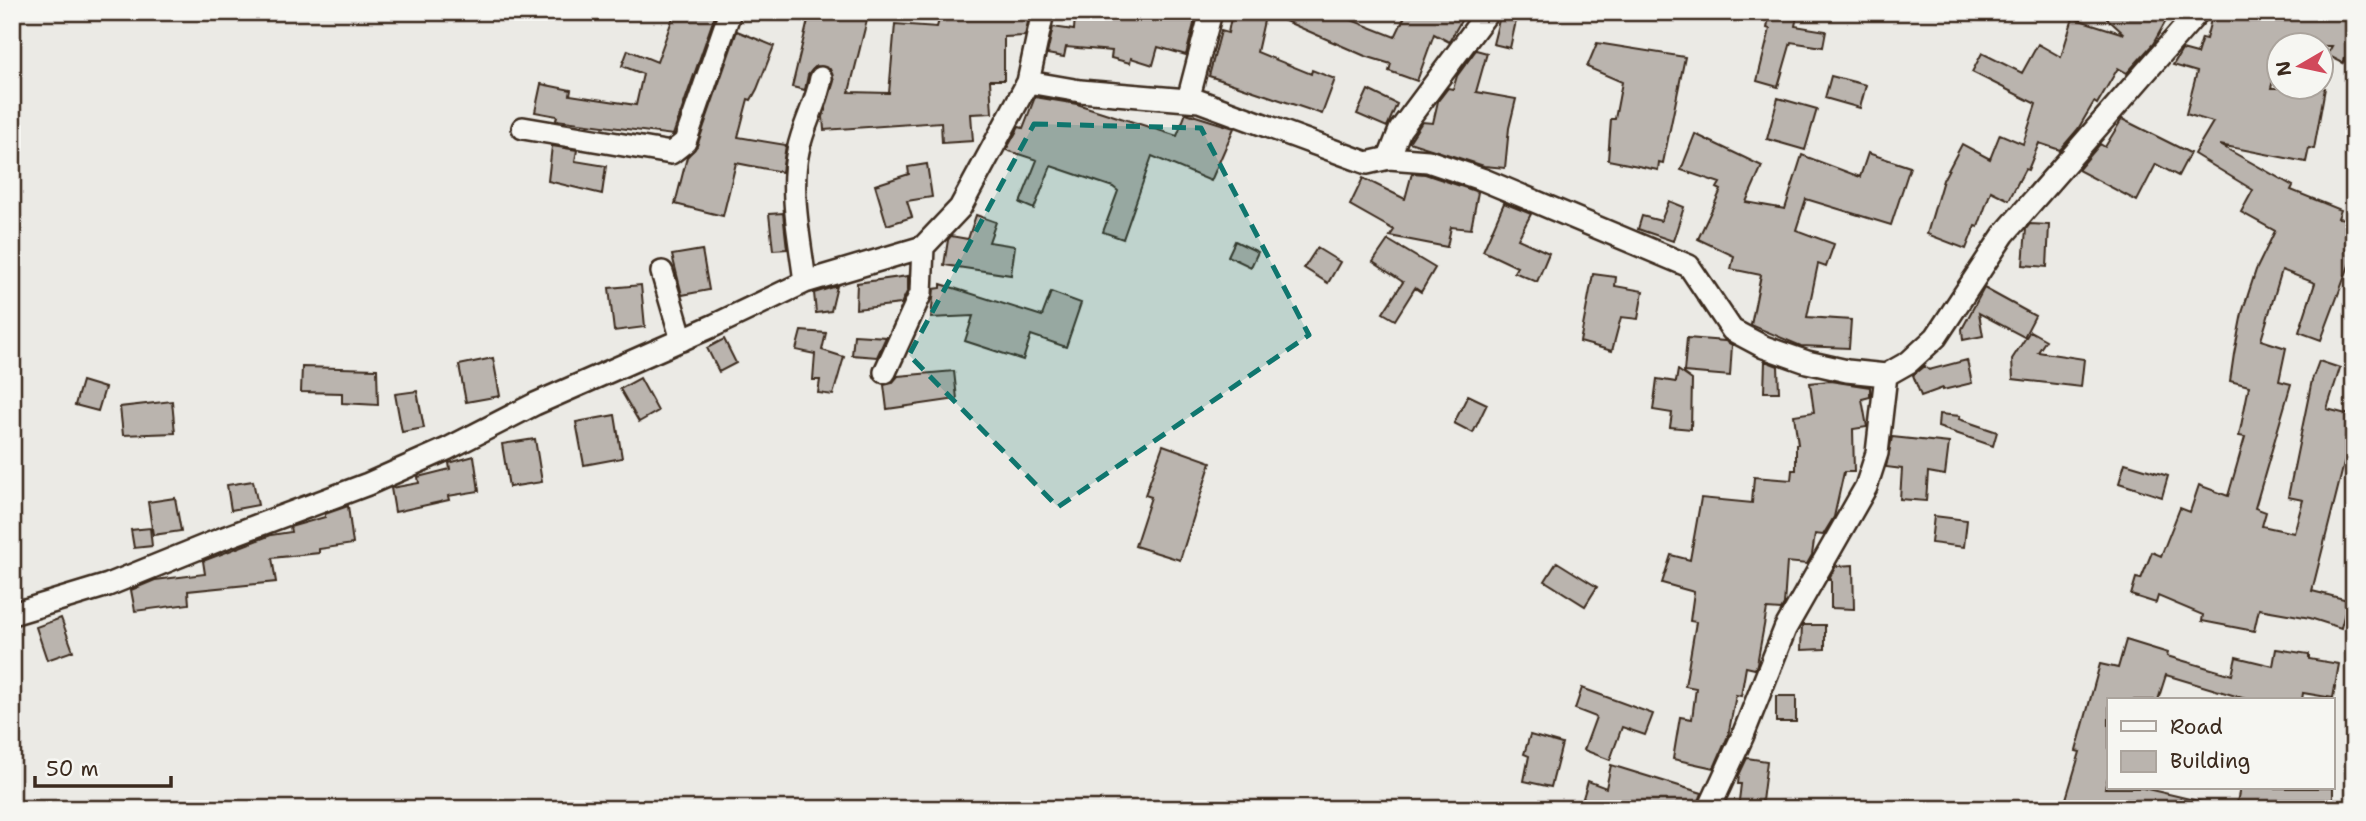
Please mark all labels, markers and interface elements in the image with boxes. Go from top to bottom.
north arrow [2264,32,2334,102]
text: N [2270,59,2297,78]
legend [2107,698,2334,790]
text: Road [2170,713,2223,741]
scale bar [35,744,172,788]
text: Building [2170,747,2250,775]
text: 50 m [46,755,99,783]

